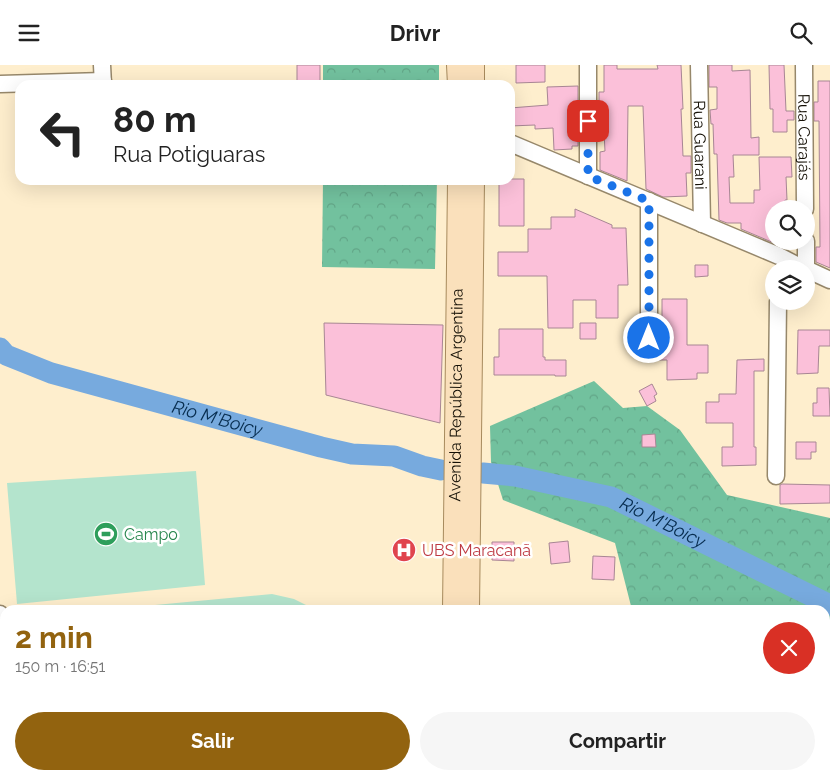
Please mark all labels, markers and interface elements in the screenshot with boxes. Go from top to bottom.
icon: menu [15,19,43,47]
icon: search [787,19,815,47]
text: Drivr [390,20,440,46]
street label: Rua Carajás [794,94,814,181]
text: 80 m [113,99,197,140]
icon: left [30,100,95,165]
pin [567,100,609,142]
street label: Rua Guarani [690,100,710,190]
icon: arrive [574,107,602,135]
text: Rua Potiguaras [113,141,265,167]
map controls [765,200,815,310]
button: search [765,200,815,250]
button: layers [765,260,815,310]
street label: Avenida República Argentina [445,288,467,502]
position arrow [622,311,674,363]
water label: Rio M'Boicy [170,396,266,441]
water label: Rio M'Boicy [617,492,710,552]
sports icon: Campo [93,521,119,547]
place label: Campo [124,525,178,544]
hospital icon: UBS Maracanã [391,537,417,563]
place label: UBS Maracanã [422,541,531,560]
text: 2 min [15,620,93,655]
button: close [763,622,815,674]
text: 150 m · 16:51 [15,657,105,676]
button: Salir [15,712,410,770]
button: Compartir [420,712,815,770]

